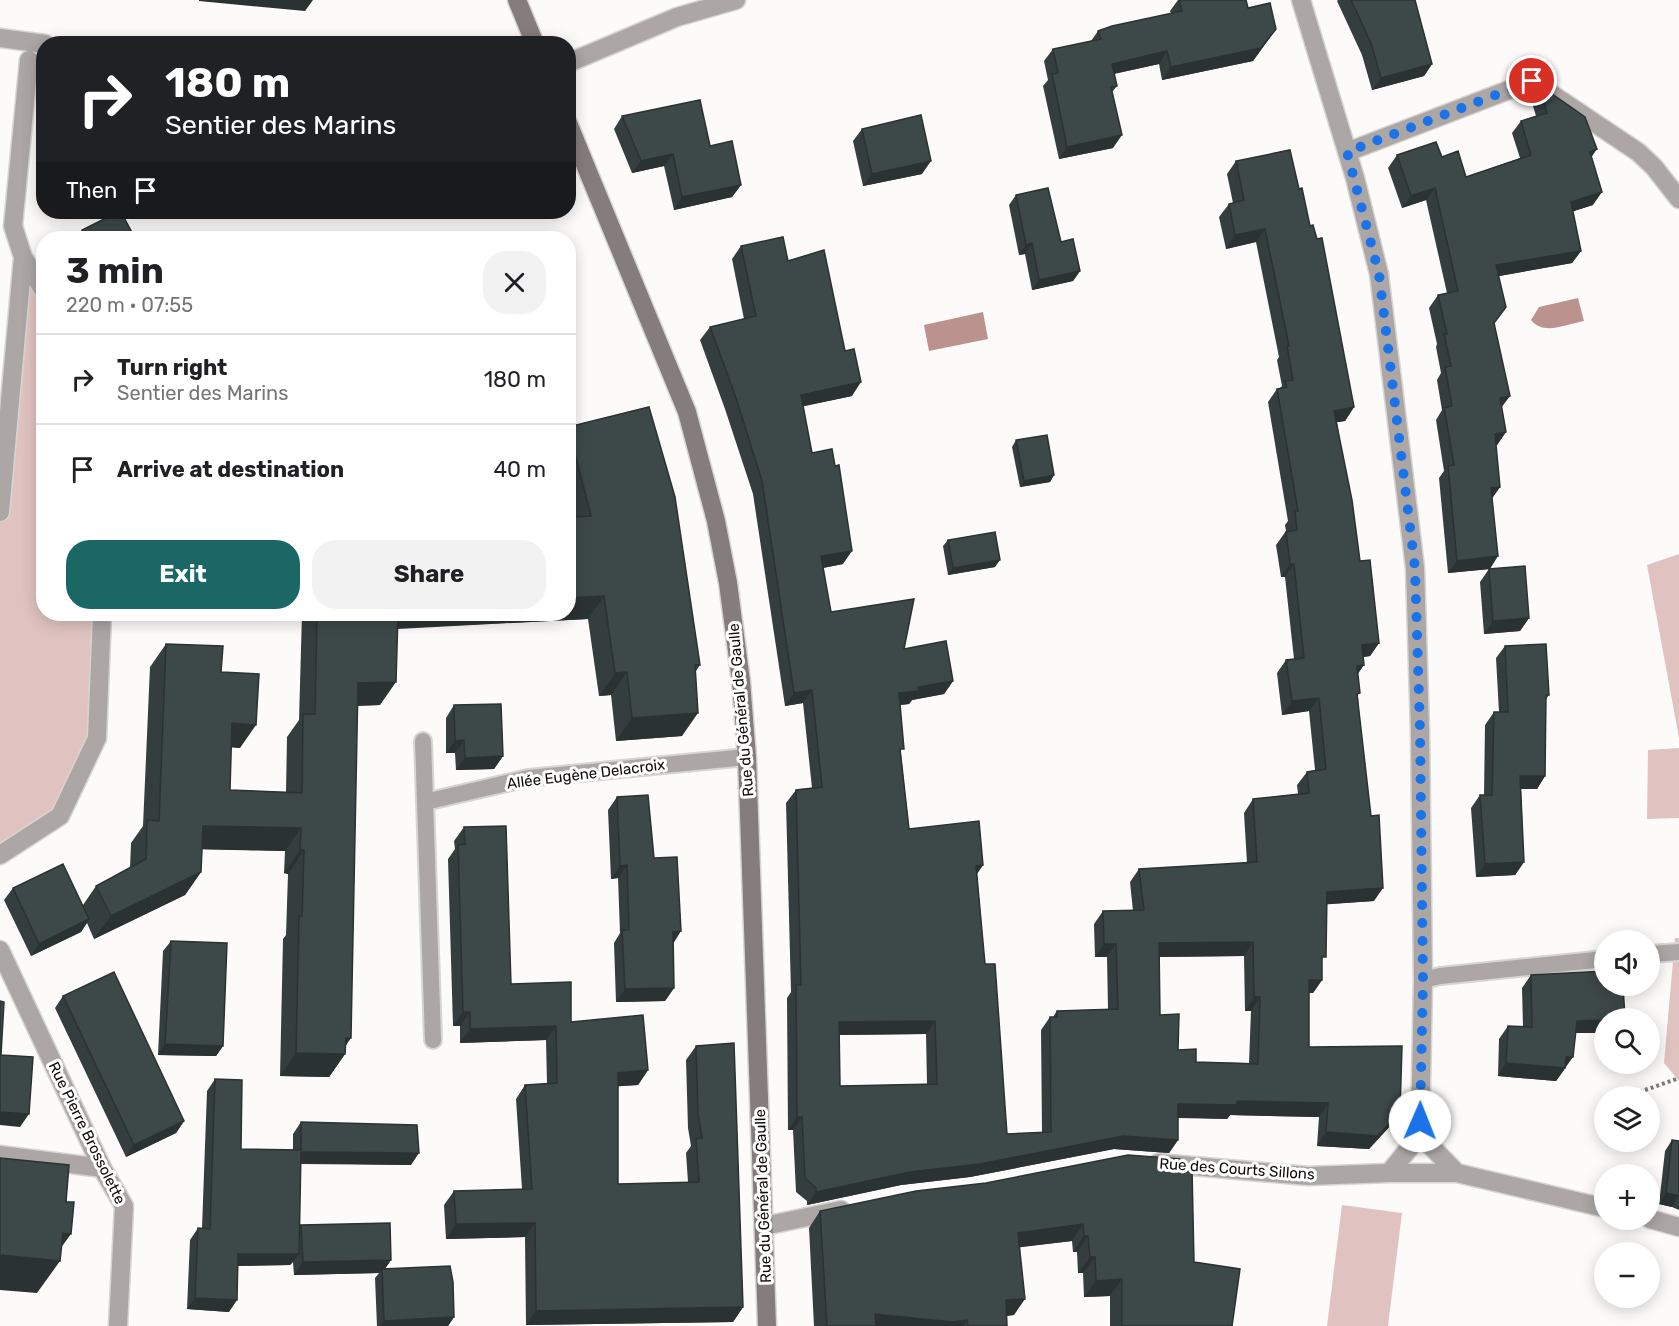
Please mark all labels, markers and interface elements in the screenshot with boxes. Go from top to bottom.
pin [1506,55,1557,106]
text: 180 m [165,58,290,108]
icon: right [66,60,144,138]
icon: arrive [1515,64,1548,97]
text: Sentier des Marins [165,109,396,141]
icon: arrive [129,174,162,207]
text: Then [66,177,117,204]
text: 3 min [66,249,164,292]
button: close [483,251,546,314]
text: 220 m · 07:55 [66,293,193,317]
text: Turn right [117,354,227,381]
icon: right [66,363,99,396]
text: 180 m [484,366,546,393]
text: Sentier des Marins [117,381,288,405]
icon: arrive [66,453,99,486]
text: Arrive at destination [117,456,344,483]
text: 40 m [493,456,546,483]
button: Exit [66,540,300,609]
button: Share [312,540,546,609]
street label: Rue du Général de Gaulle [724,623,758,797]
street label: Allée Eugène Delacroix [506,755,666,793]
map controls [1594,930,1660,1308]
button: sound [1594,930,1660,996]
button: search [1594,1008,1660,1074]
street label: Rue Pierre Brossolette [45,1059,129,1207]
button: layers [1594,1086,1660,1152]
position arrow [1388,1089,1452,1153]
street label: Rue du Général de Gaulle [751,1109,775,1283]
street label: Rue des Courts Sillons [1159,1155,1316,1183]
button: + [1594,1164,1660,1230]
button: − [1594,1242,1660,1308]

